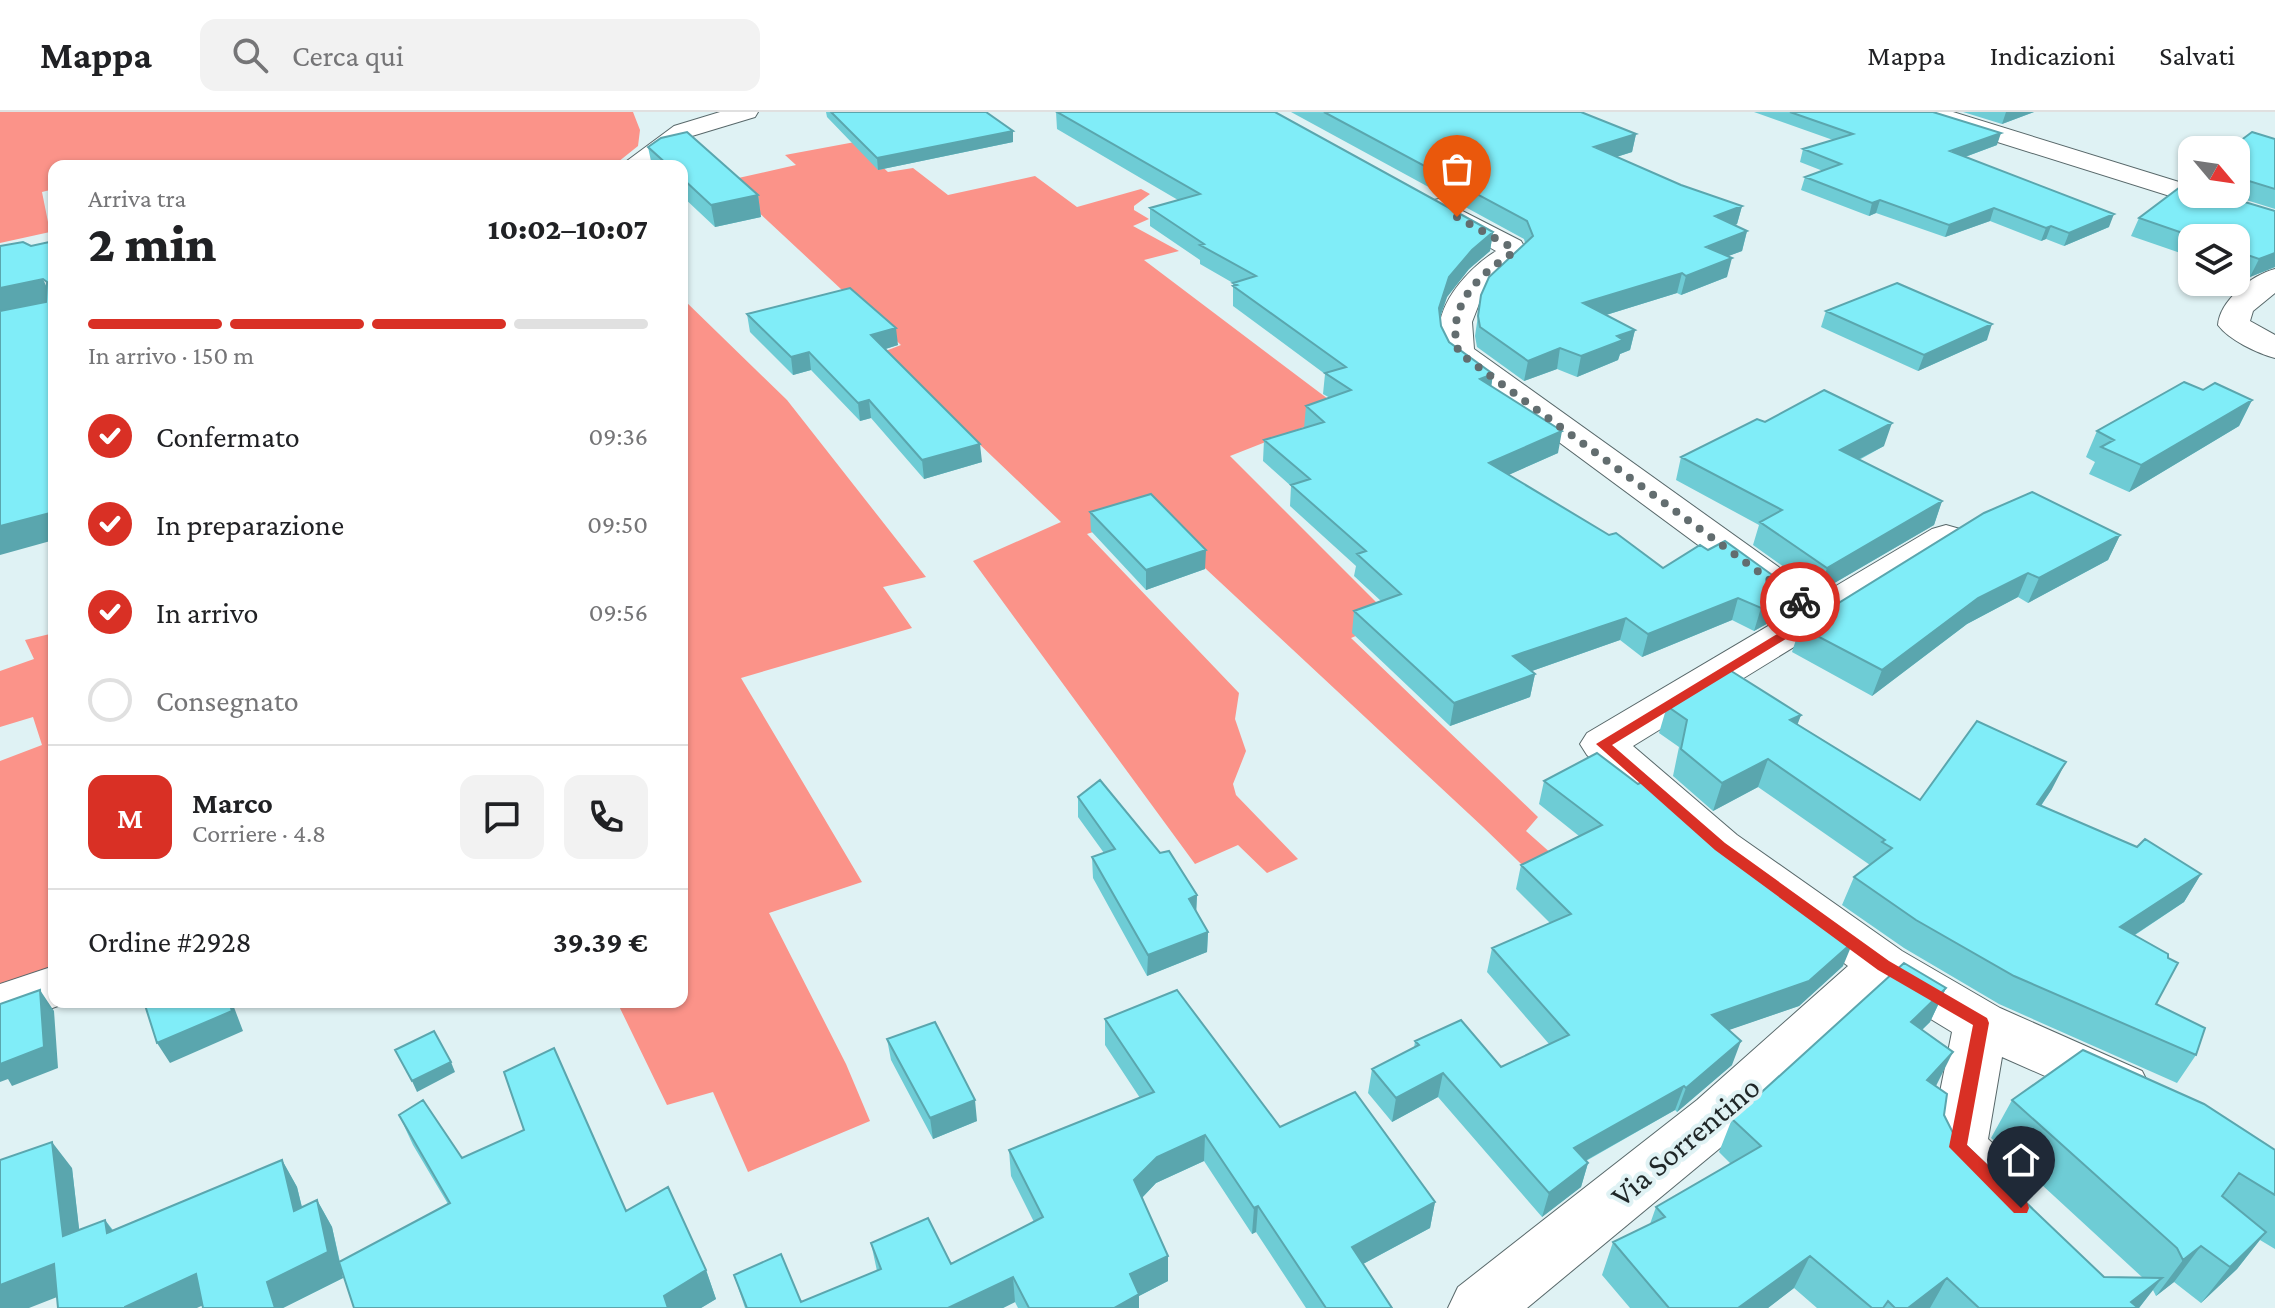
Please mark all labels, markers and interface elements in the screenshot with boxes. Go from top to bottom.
search box [200,19,760,91]
icon: search [228,33,272,77]
text: Mappa [40,34,152,76]
text: Cerca qui [292,39,404,72]
text: Mappa [1867,40,1946,71]
text: Indicazioni [1990,40,2115,71]
text: Salvati [2159,40,2235,71]
pin [1423,135,1491,217]
north arrow [2178,136,2250,208]
map controls [2178,136,2250,296]
icon: bag [1435,147,1479,191]
text: Arriva tra [88,184,186,213]
text: 10:02–10:07 [488,212,648,245]
text: 2 min [88,214,216,272]
button: layers [2178,224,2250,296]
text: In arrivo · 150 m [88,341,254,370]
icon: check [88,414,132,458]
text: Confermato [156,420,300,453]
text: 09:36 [589,422,648,451]
icon: check [88,502,132,546]
text: In preparazione [156,508,344,541]
text: 09:50 [587,510,648,539]
courier [1760,562,1840,642]
icon: bike [1778,580,1822,624]
icon: check [88,590,132,634]
text: In arrivo [156,596,258,629]
text: 09:56 [589,598,648,627]
text: Consegnato [156,684,299,717]
button: chat [460,775,544,859]
button: phone [564,775,648,859]
text: Marco [192,786,273,819]
text: M [117,801,143,834]
text: Corriere · 4.8 [192,819,326,848]
text: Ordine #2928 [88,925,252,958]
text: 39.39 € [553,925,648,958]
street label: Via Sorrentino [1603,1068,1767,1214]
pin [1987,1126,2055,1208]
icon: home [1999,1138,2043,1182]

